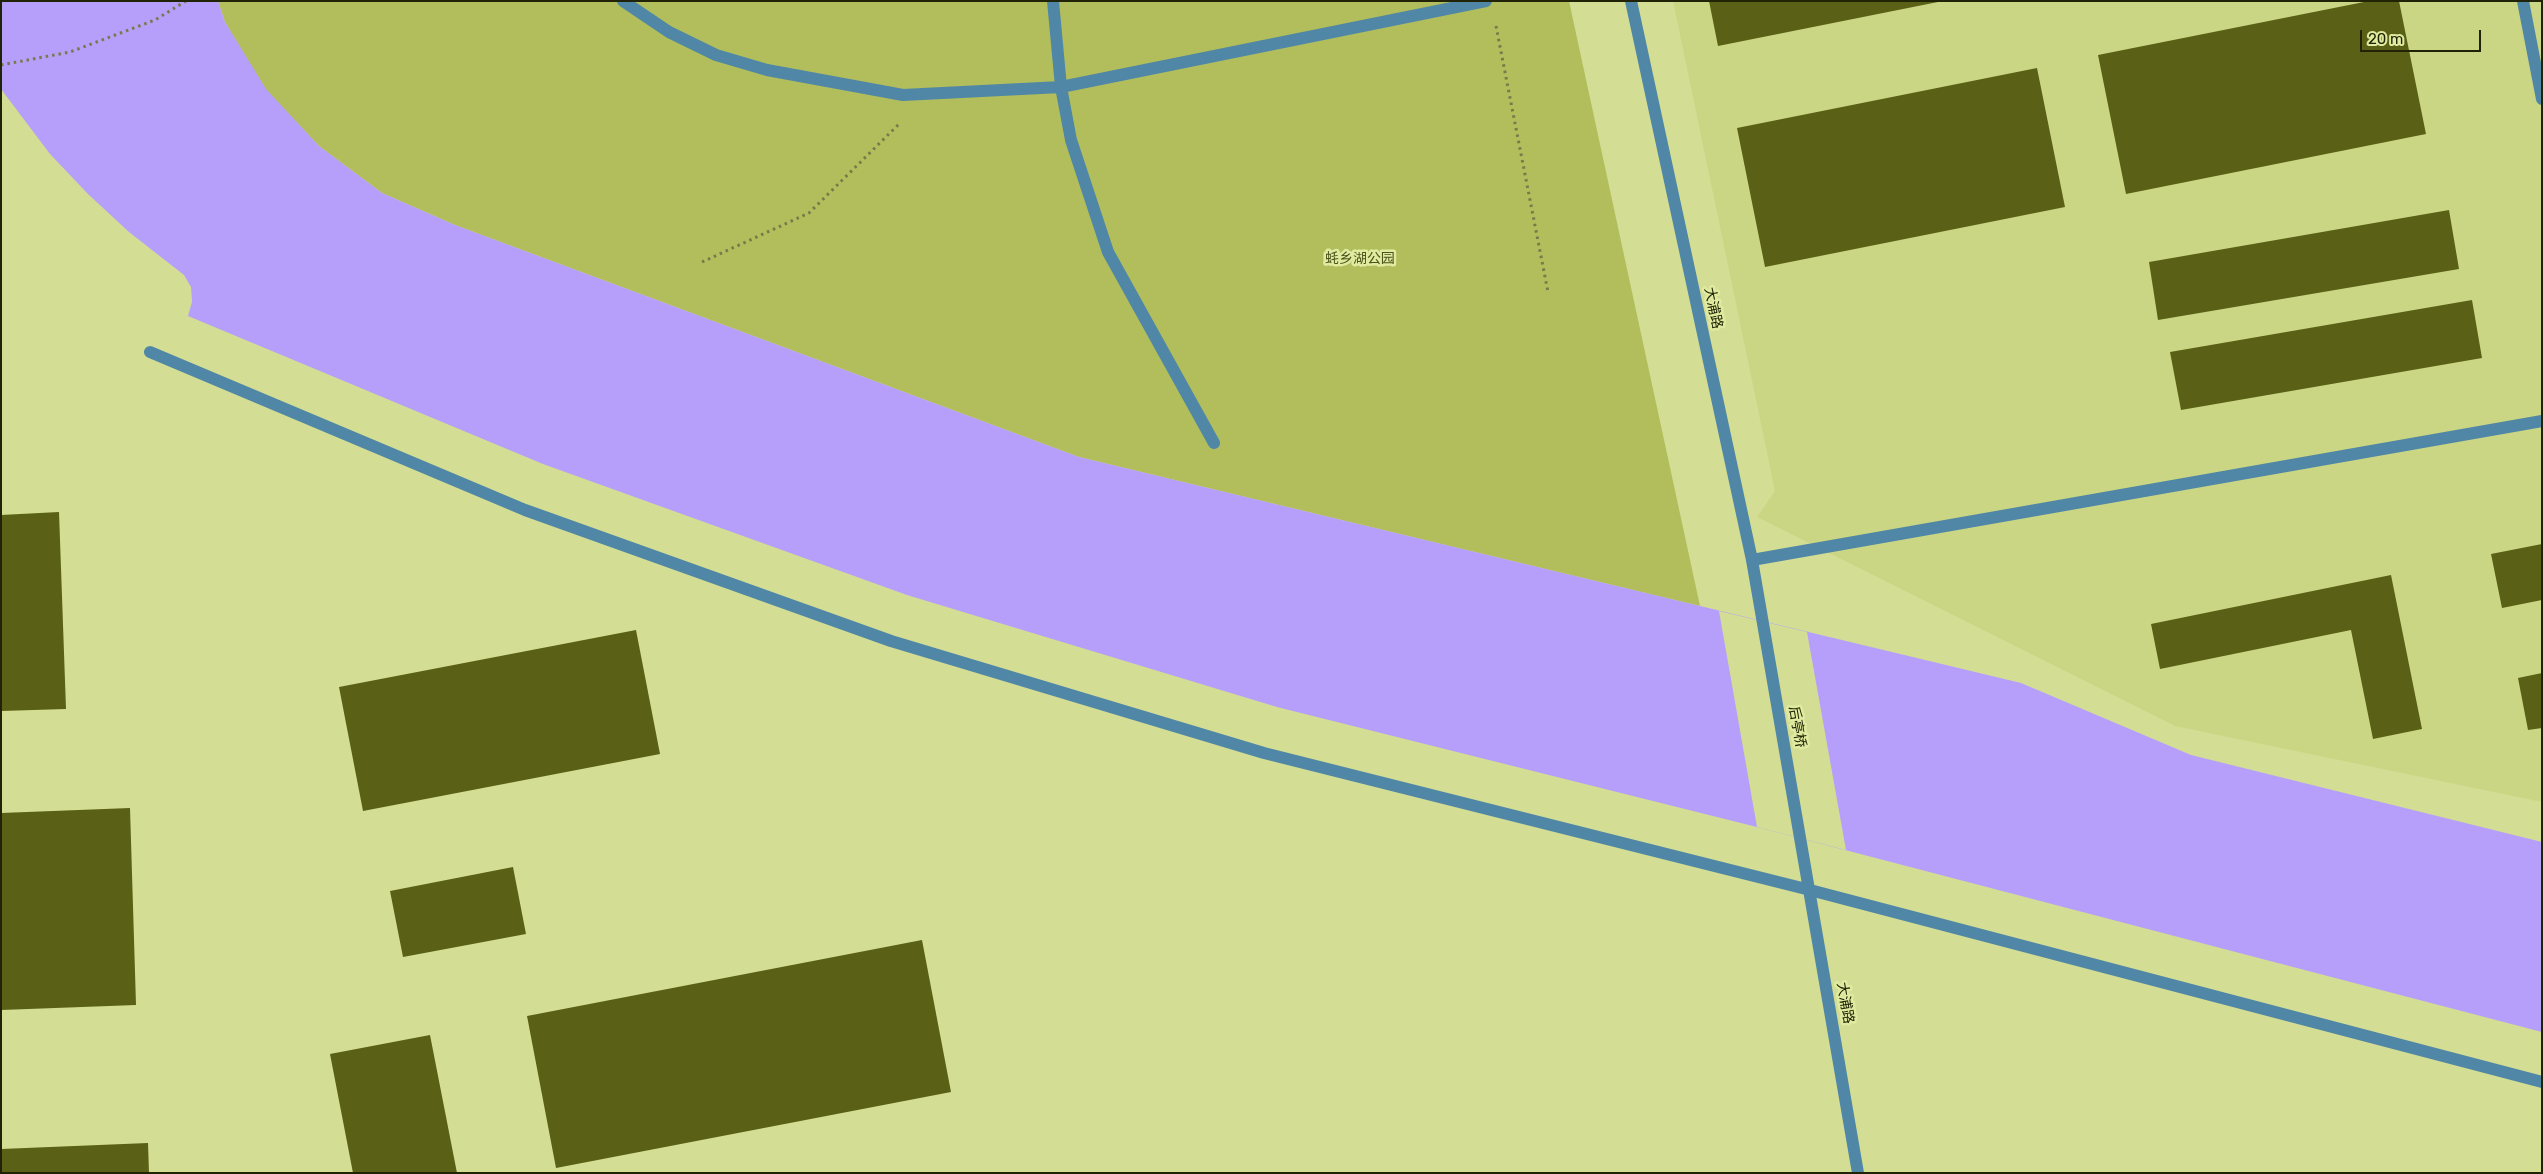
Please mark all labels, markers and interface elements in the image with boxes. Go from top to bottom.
scale bar [2363,20,2484,52]
text: 20 m [2368,30,2403,48]
park label: 蚝乡湖公园 [1325,251,1395,267]
street label: 大浦路 [1700,286,1726,330]
street label: 后亭桥 [1785,705,1809,749]
street label: 大浦路 [1833,981,1857,1025]

